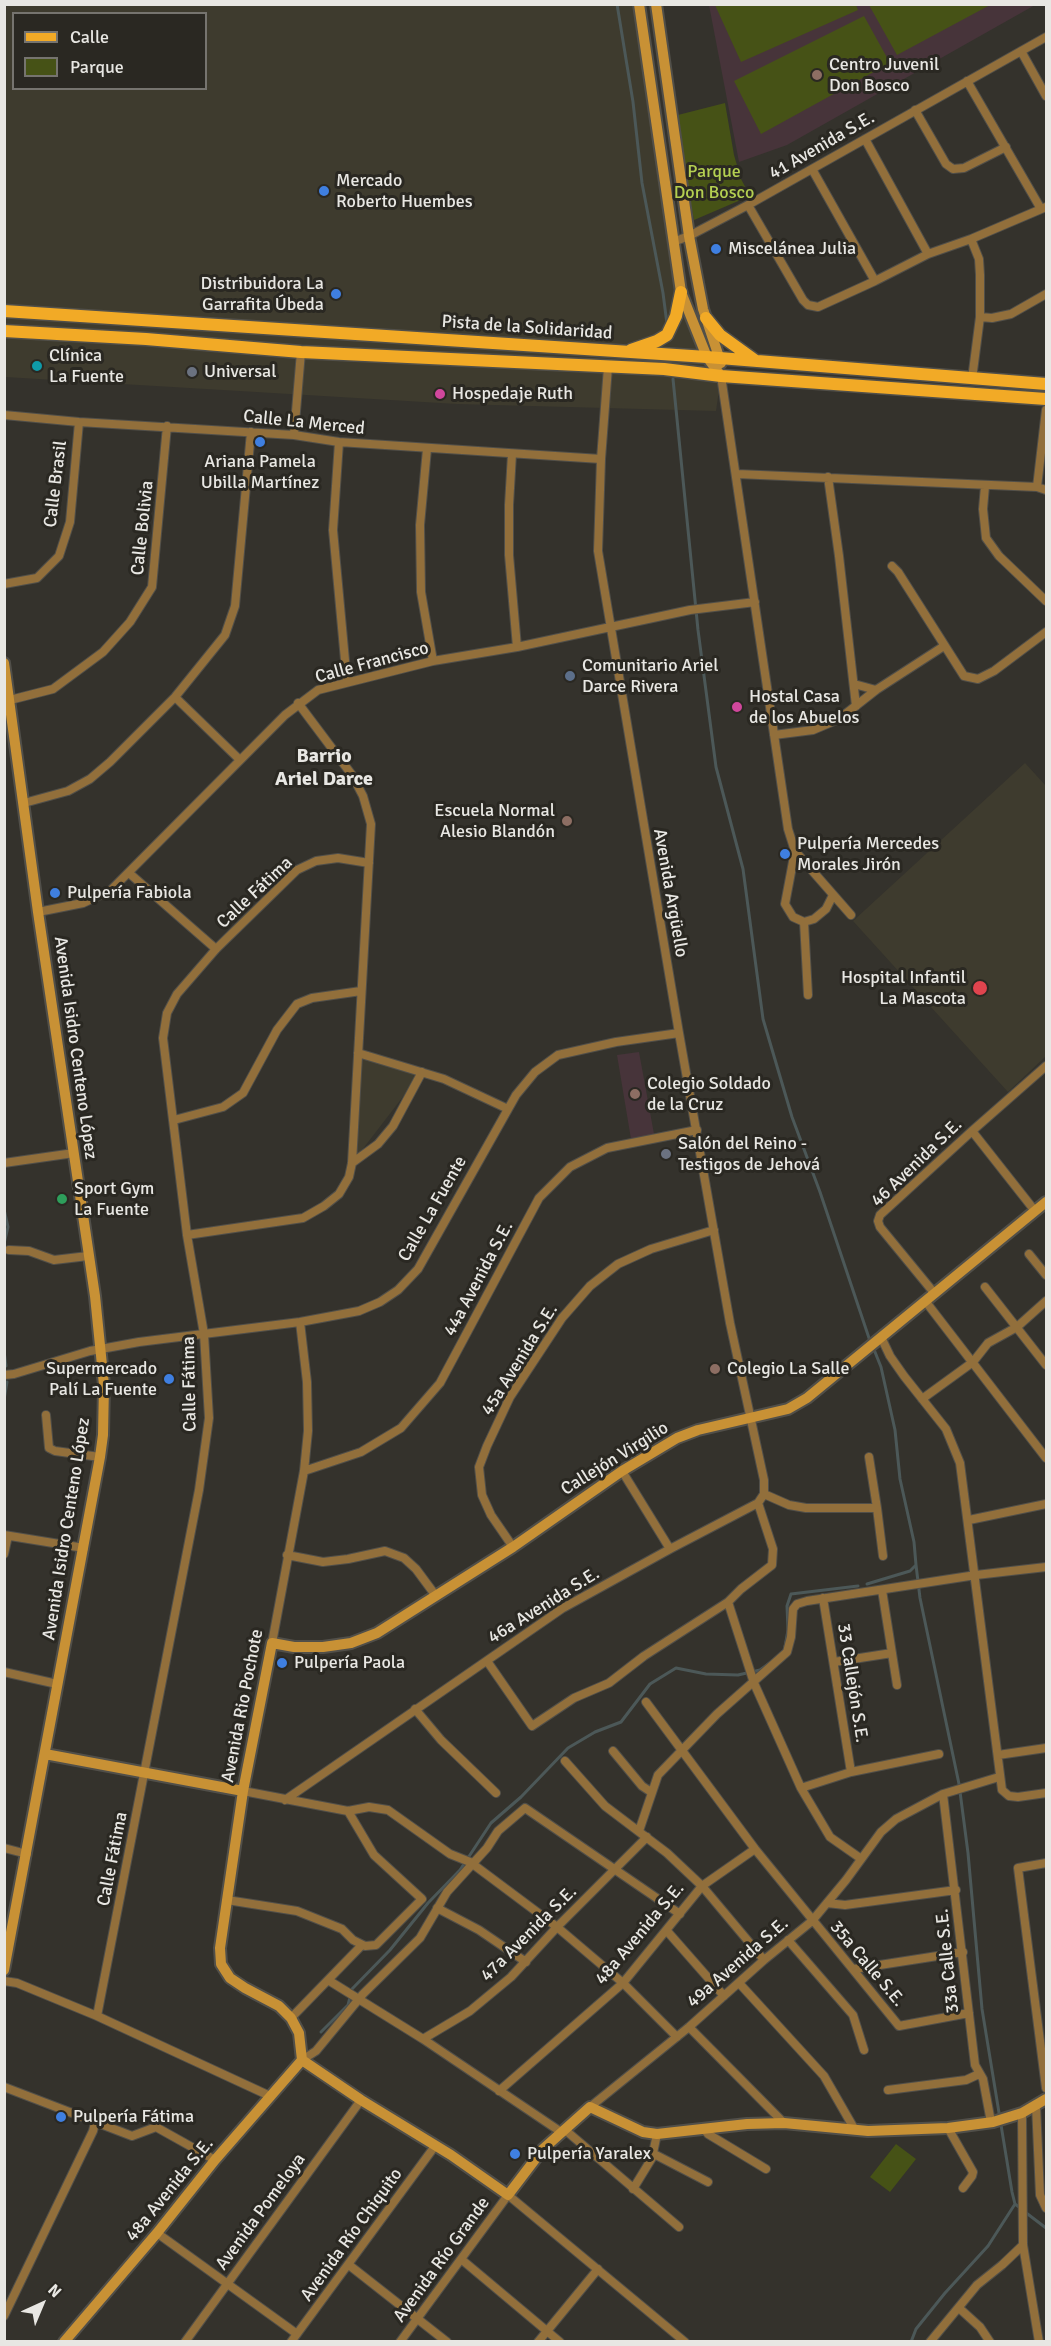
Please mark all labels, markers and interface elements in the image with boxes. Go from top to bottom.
legend [12,12,207,90]
text: Calle [70,26,109,48]
place label: Centro Juvenil Don Bosco [829,54,939,97]
text: Parque [70,56,124,78]
marker: Centro Juvenil Don Bosco [810,68,824,82]
street label: 41 Avenida S.E. [765,107,879,185]
park label: Parque Don Bosco [674,161,754,204]
place label: Mercado Roberto Huembes [336,170,473,213]
marker: Mercado Roberto Huembes [317,184,331,198]
place label: Miscelánea Julia [728,238,856,260]
marker: Miscelánea Julia [709,242,723,256]
place label: Distribuidora La Garrafita Úbeda [200,273,324,316]
marker: Distribuidora La Garrafita Úbeda [329,287,343,301]
street label: Pista de la Solidaridad [441,311,613,345]
place label: Clínica La Fuente [49,345,124,388]
marker: Clínica La Fuente [30,359,44,373]
place label: Universal [204,361,276,383]
marker: Universal [185,365,199,379]
place label: Hospedaje Ruth [452,383,573,405]
marker: Hospedaje Ruth [433,387,447,401]
street label: Calle La Merced [242,406,366,440]
marker: Ariana Pamela Ubilla Martínez [253,435,267,449]
street label: Calle Brasil [40,439,72,529]
place label: Ariana Pamela Ubilla Martínez [201,451,319,494]
street label: Calle Bolivia [127,480,159,576]
street label: Calle Francisco [313,637,431,689]
place label: Comunitario Ariel Darce Rivera [582,655,719,698]
marker: Comunitario Ariel Darce Rivera [563,669,577,683]
place label: Hostal Casa de los Abuelos [749,686,859,728]
marker: Hostal Casa de los Abuelos [730,700,744,714]
district label: Barrio Ariel Darce [275,745,373,792]
place label: Escuela Normal Alesio Blandón [434,800,555,842]
marker: Escuela Normal Alesio Blandón [560,814,574,828]
street label: Avenida Argüello [648,827,692,959]
place label: Pulpería Mercedes Morales Jirón [797,833,939,876]
marker: Pulpería Mercedes Morales Jirón [778,847,792,861]
street label: Calle Fátima [213,853,297,933]
place label: Pulpería Fabiola [67,882,192,904]
marker: Pulpería Fabiola [48,886,62,900]
street label: Avenida Isidro Centeno López [49,935,101,1161]
place label: Hospital Infantil La Mascota [841,967,966,1010]
marker: Hospital Infantil La Mascota [971,979,989,997]
place label: Colegio Soldado de la Cruz [647,1073,771,1116]
marker: Colegio Soldado de la Cruz [628,1087,642,1101]
street label: 46 Avenida S.E. [867,1114,967,1212]
place label: Salón del Reino - Testigos de Jehová [678,1133,820,1176]
marker: Salón del Reino - Testigos de Jehová [659,1147,673,1161]
street label: Calle La Fuente [394,1152,472,1266]
place label: Sport Gym La Fuente [74,1178,154,1220]
marker: Sport Gym La Fuente [55,1192,69,1206]
street label: 44a Avenida S.E. [440,1218,518,1340]
street label: 45a Avenida S.E. [477,1300,563,1420]
street label: Calle Fátima [178,1336,202,1432]
place label: Supermercado Palí La Fuente [46,1358,157,1400]
place label: Colegio La Salle [727,1358,849,1380]
marker: Colegio La Salle [708,1362,722,1376]
marker: Supermercado Palí La Fuente [162,1372,176,1386]
street label: Avenida Isidro Centeno López [39,1416,95,1642]
street label: Callejón Virgilio [557,1417,673,1501]
street label: 46a Avenida S.E. [484,1563,604,1649]
street label: 33 Callejón S.E. [832,1622,872,1744]
street label: Avenida Rio Pochote [218,1628,268,1784]
place label: Pulpería Paola [294,1652,405,1674]
marker: Pulpería Paola [275,1656,289,1670]
street label: Calle Fátima [93,1810,133,1908]
street label: 48a Avenida S.E. [591,1878,689,1990]
street label: 47a Avenida S.E. [476,1881,582,1987]
street label: 33a Calle S.E. [932,1908,964,2014]
street label: 49a Avenida S.E. [683,1913,793,2013]
street label: 35a Calle S.E. [825,1917,909,2011]
place label: Pulpería Fátima [73,2106,194,2128]
marker: Pulpería Fátima [54,2110,68,2124]
street label: 48a Avenida S.E. [122,2134,218,2246]
place label: Pulpería Yaralex [527,2143,651,2165]
marker: Pulpería Yaralex [508,2147,522,2161]
street label: Avenida Pomeloya [211,2149,311,2275]
street label: Avenida Río Chiquito [296,2164,408,2306]
street label: Avenida Río Grande [389,2193,495,2327]
north arrow [12,2274,72,2334]
text: N [44,2280,65,2302]

